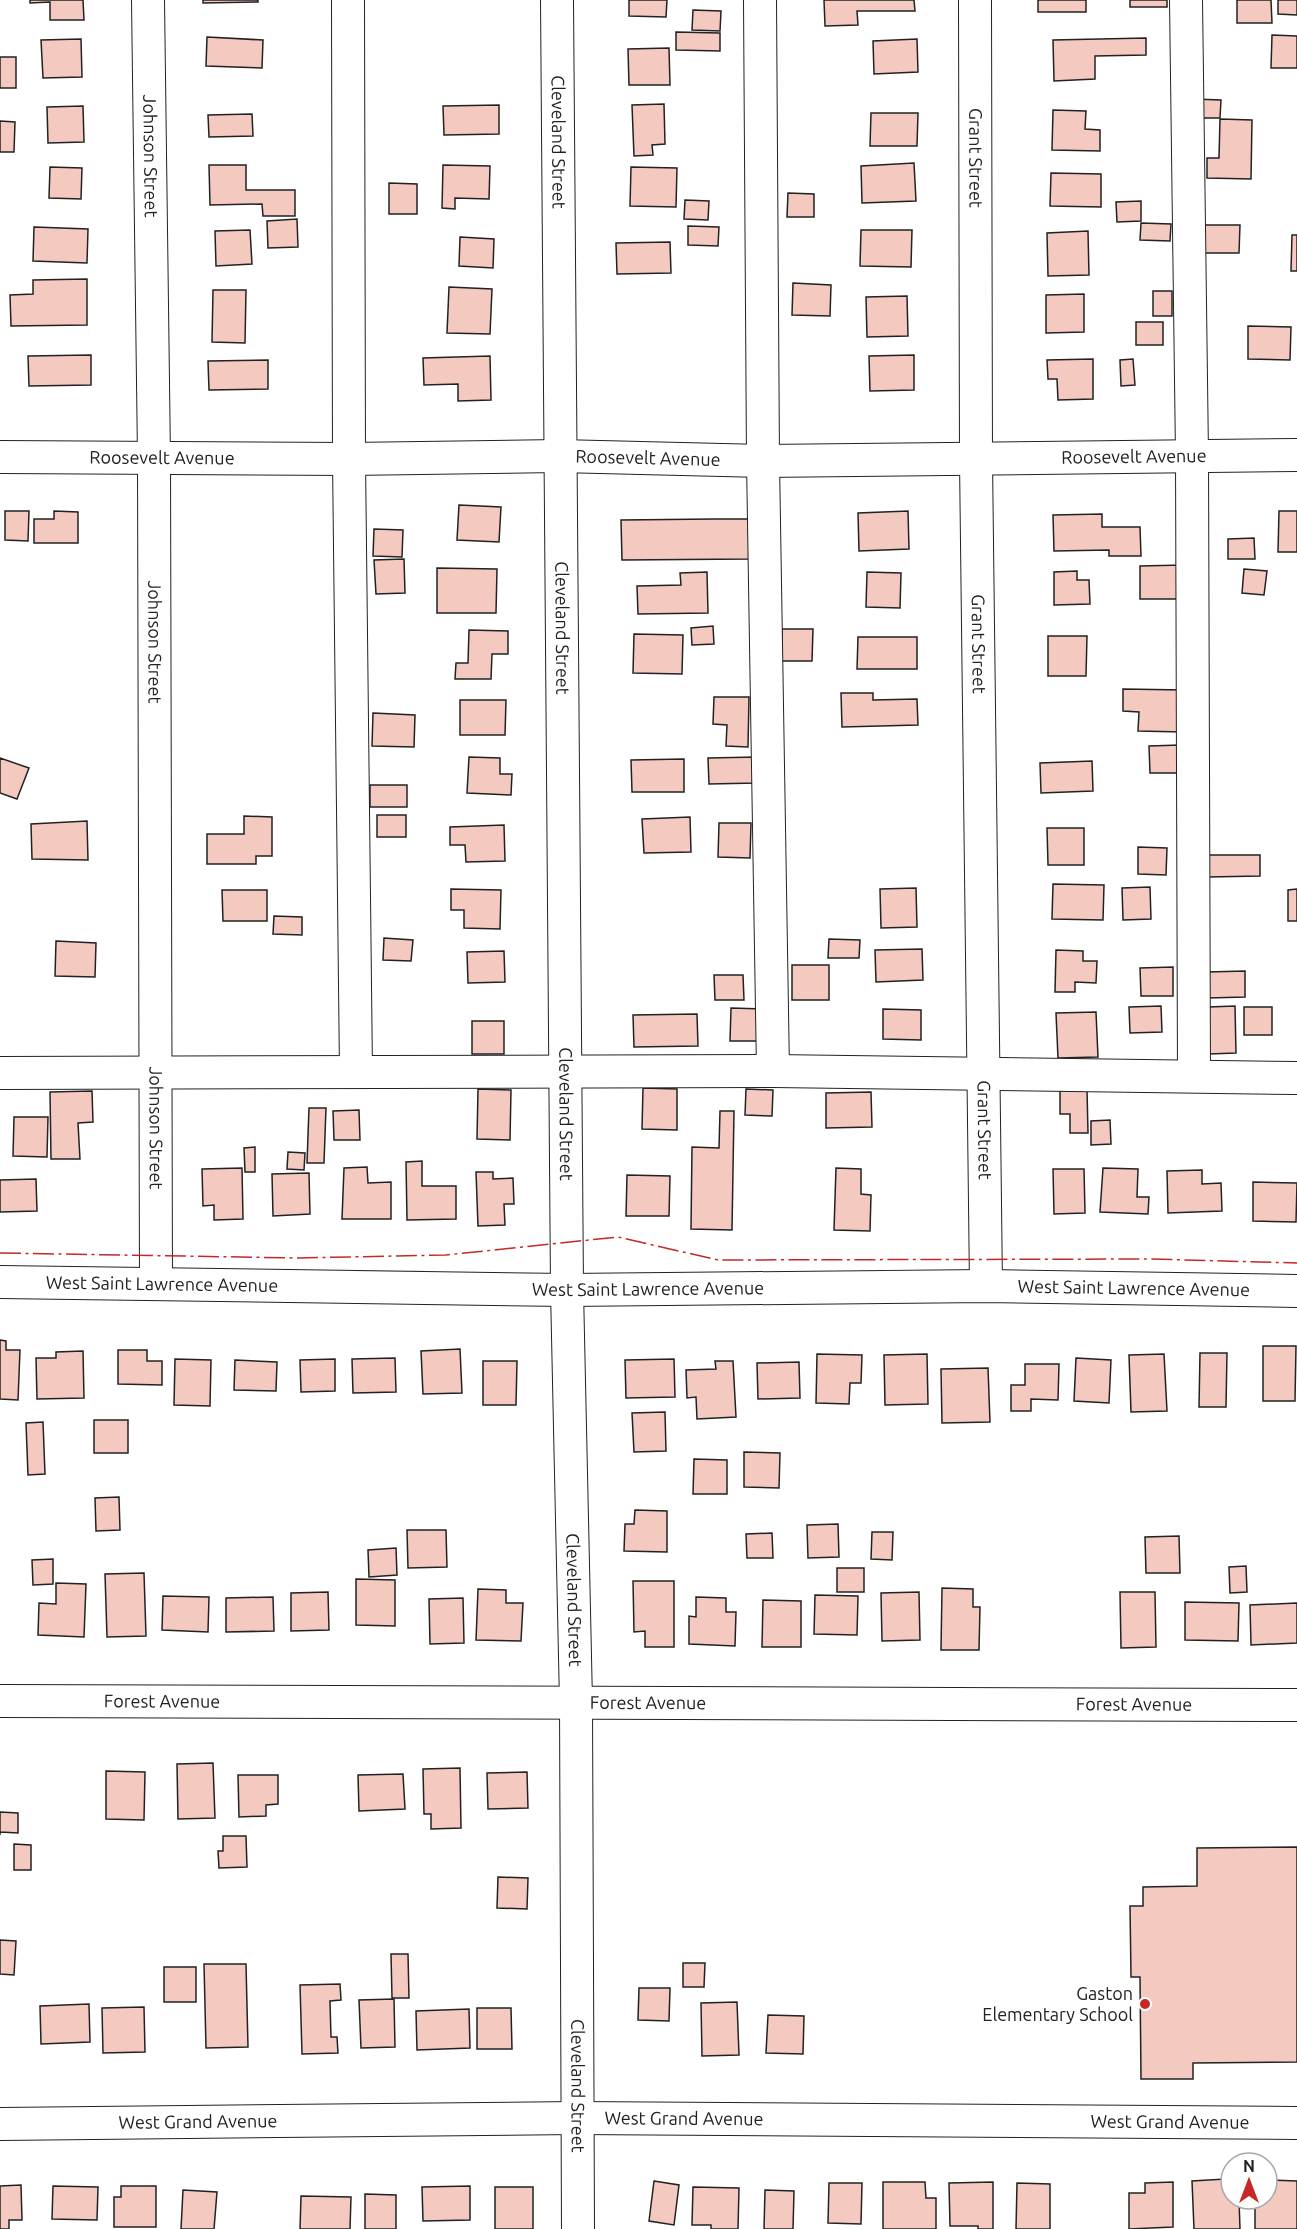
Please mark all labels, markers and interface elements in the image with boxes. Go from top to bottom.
street label: Cleveland Street [549,75,570,209]
street label: Johnson Street [140,94,162,218]
street label: Grant Street [966,108,986,208]
street label: Roosevelt Avenue [575,445,721,469]
street label: Roosevelt Avenue [1061,445,1207,467]
street label: Roosevelt Avenue [89,447,235,467]
street label: Cleveland Street [552,561,573,695]
street label: Johnson Street [145,580,166,703]
street label: Grant Street [969,594,990,694]
street label: Cleveland Street [556,1047,577,1181]
street label: Johnson Street [146,1066,167,1189]
street label: Grant Street [975,1080,996,1180]
street label: West Saint Lawrence Avenue [46,1272,278,1295]
street label: West Saint Lawrence Avenue [1018,1276,1250,1299]
street label: West Saint Lawrence Avenue [532,1277,764,1299]
street label: Cleveland Street [563,1533,586,1667]
street label: Forest Avenue [104,1690,220,1711]
street label: Forest Avenue [590,1692,706,1712]
street label: Forest Avenue [1076,1693,1192,1714]
place label: Gaston Elementary School [982,1983,1133,2024]
marker: Gaston Elementary School [1138,1997,1152,2011]
street label: Cleveland Street [568,2019,589,2153]
street label: West Grand Avenue [604,2107,764,2128]
street label: West Grand Avenue [118,2110,278,2132]
street label: West Grand Avenue [1090,2111,1250,2132]
north arrow [1219,2151,1279,2211]
text: N [1243,2157,1255,2175]

